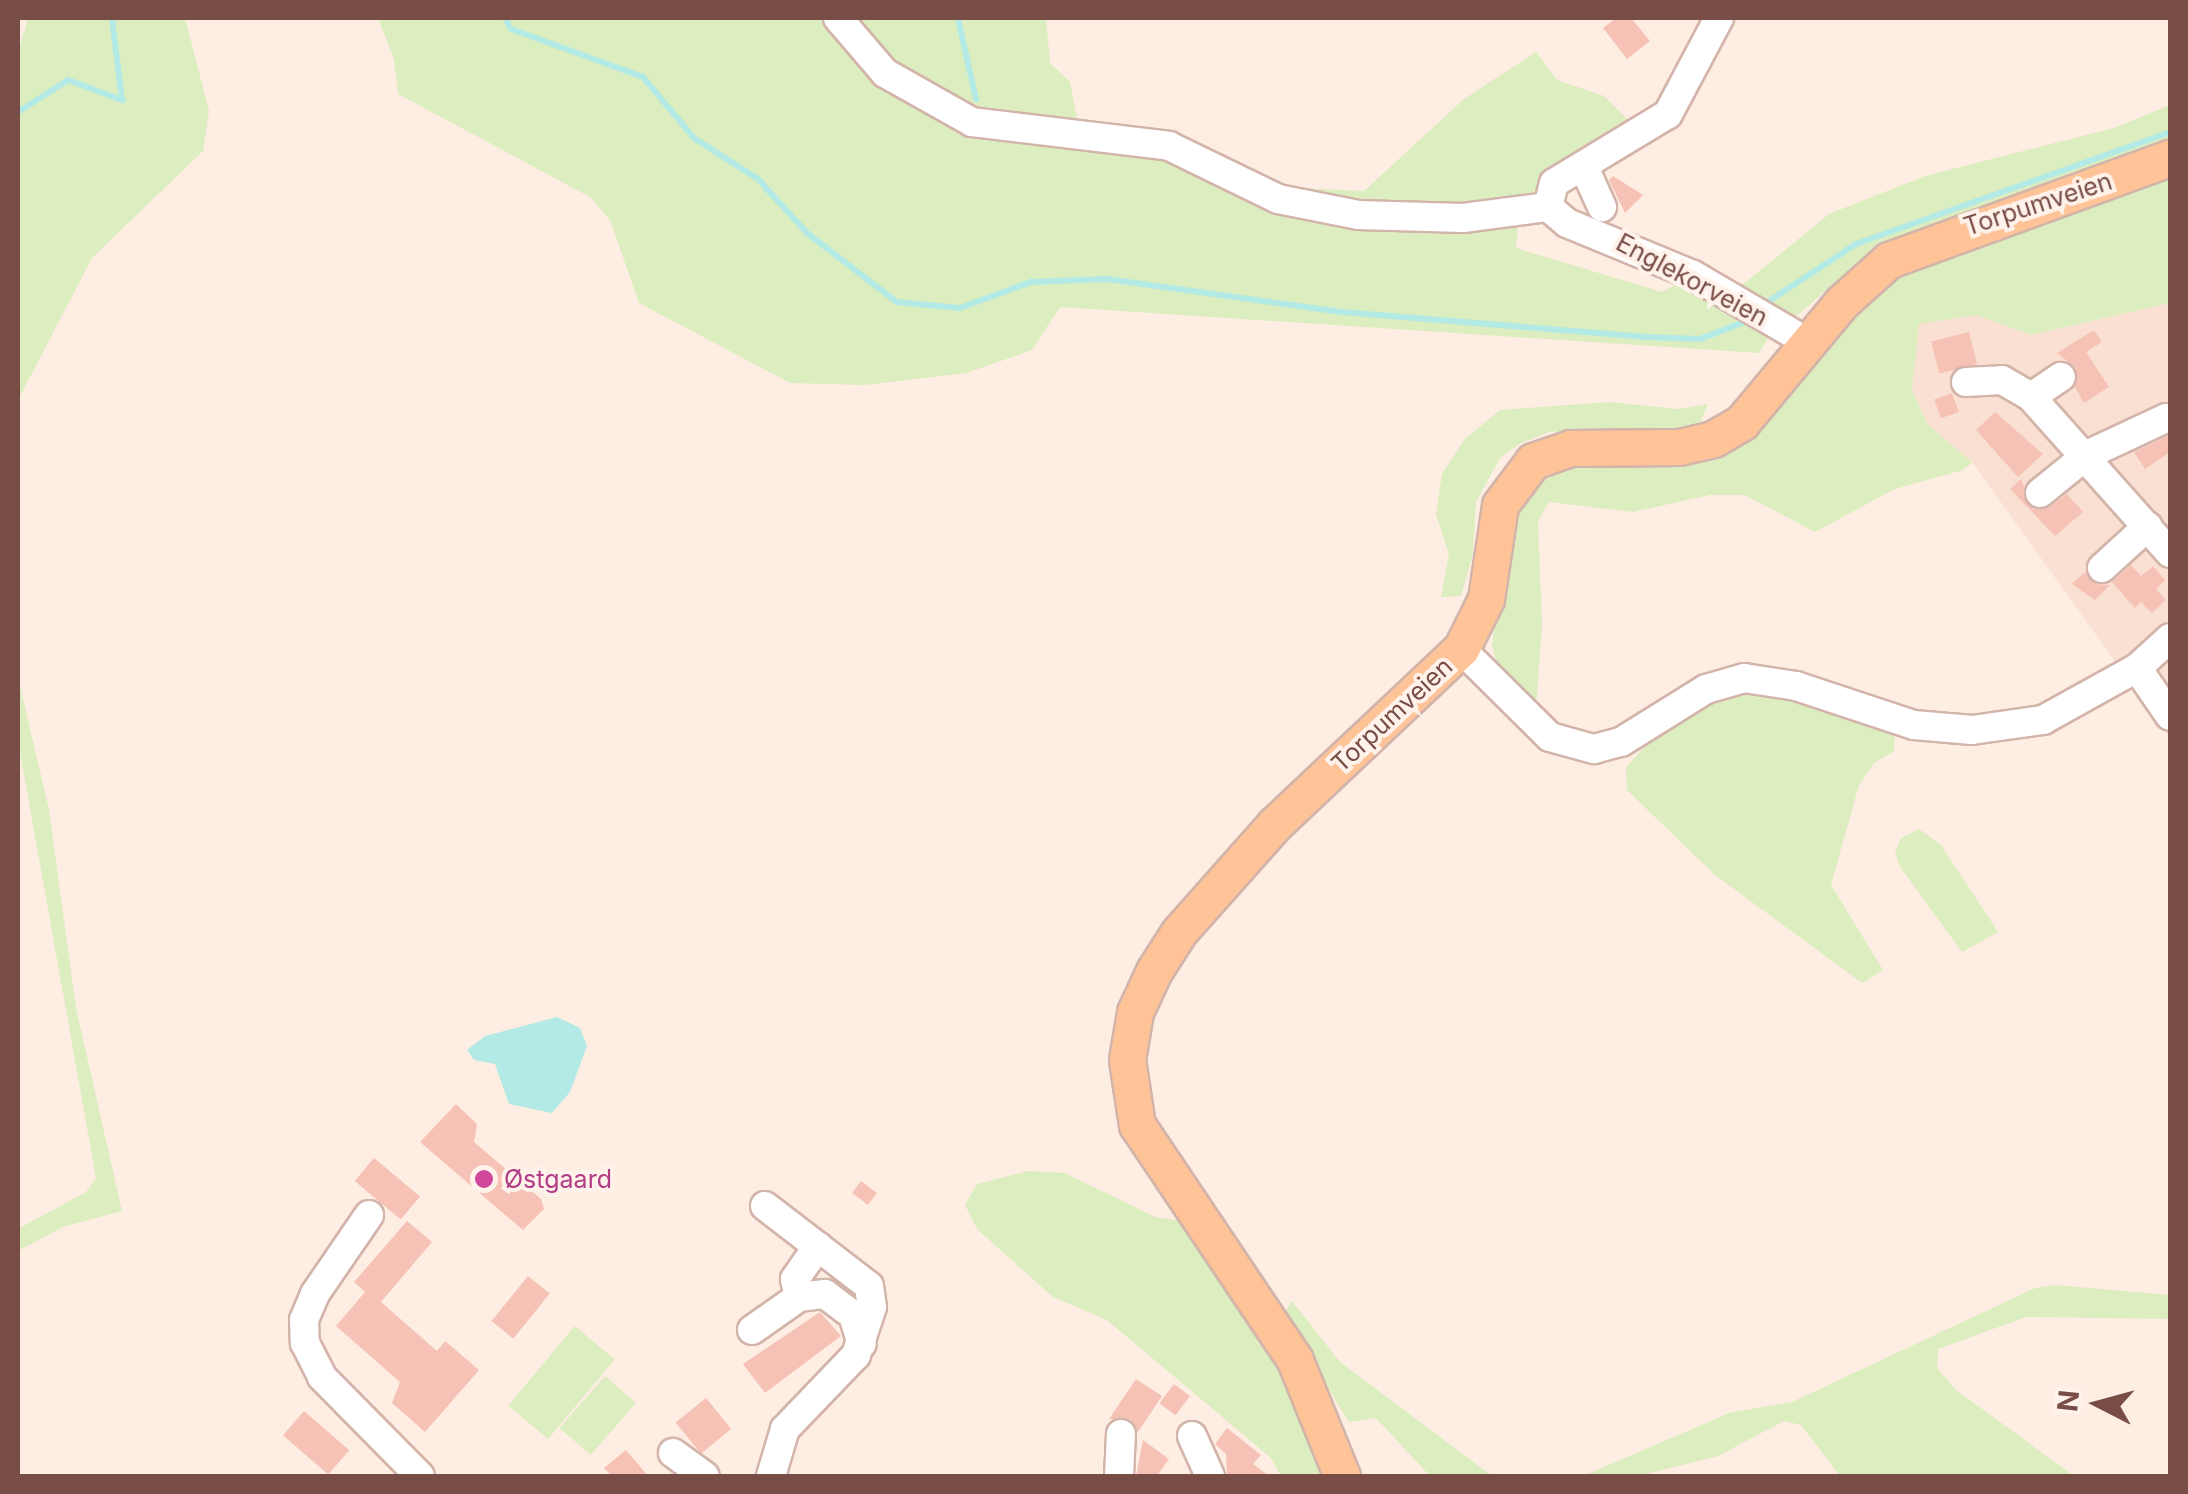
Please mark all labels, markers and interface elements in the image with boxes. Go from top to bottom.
street label: Torpumveien [1960,166,2116,242]
street label: Englekorveien [1611,227,1773,333]
street label: Torpumveien [1325,651,1459,779]
place label: Østgaard [504,1164,612,1194]
marker: Østgaard [473,1168,495,1190]
north arrow [2048,1354,2148,1454]
text: N [2050,1388,2086,1413]

